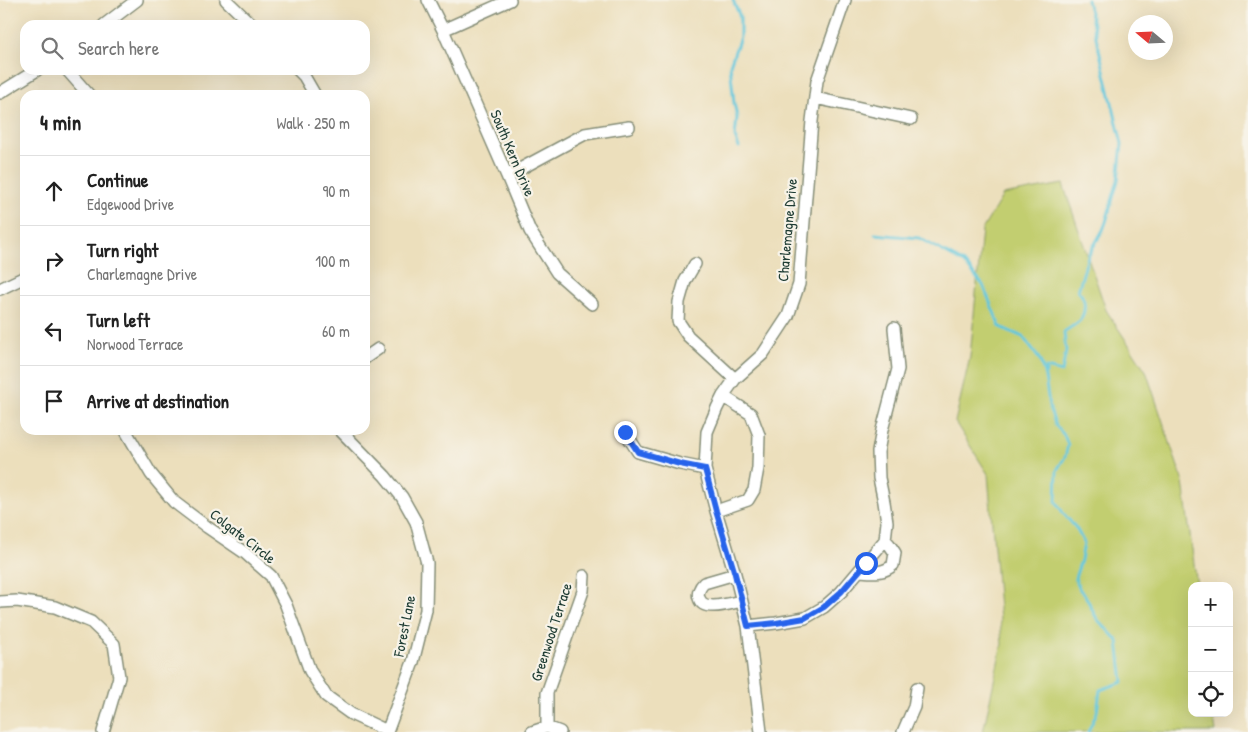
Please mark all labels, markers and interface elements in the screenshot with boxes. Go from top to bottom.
north arrow [1128,15,1173,60]
search box [20,20,370,75]
icon: search [38,34,66,62]
text: Search here [78,35,159,61]
street label: South Kern Drive [485,107,541,199]
text: 4 min [40,108,81,137]
text: Walk · 250 m [276,112,350,134]
text: Continue [87,167,148,193]
icon: ahead [40,177,68,205]
street label: Charlemagne Drive [772,178,802,282]
text: 90 m [322,180,350,202]
text: Edgewood Drive [87,193,174,215]
text: Turn right [87,237,158,263]
icon: right [40,247,68,275]
text: 100 m [315,250,350,272]
text: Charlemagne Drive [87,263,197,285]
text: Turn left [87,307,150,333]
icon: left [40,317,68,345]
text: 60 m [322,320,350,342]
text: Norwood Terrace [87,333,183,355]
icon: arrive [40,387,68,415]
text: Arrive at destination [87,388,229,414]
route end [614,421,637,444]
street label: Colgate Circle [206,504,280,568]
route start [855,552,878,575]
street label: Greenwood Terrace [525,580,577,684]
map controls [1188,582,1233,717]
button: + [1188,582,1233,627]
street label: Forest Lane [388,594,420,659]
button: − [1188,627,1233,672]
button: locate [1188,672,1233,717]

